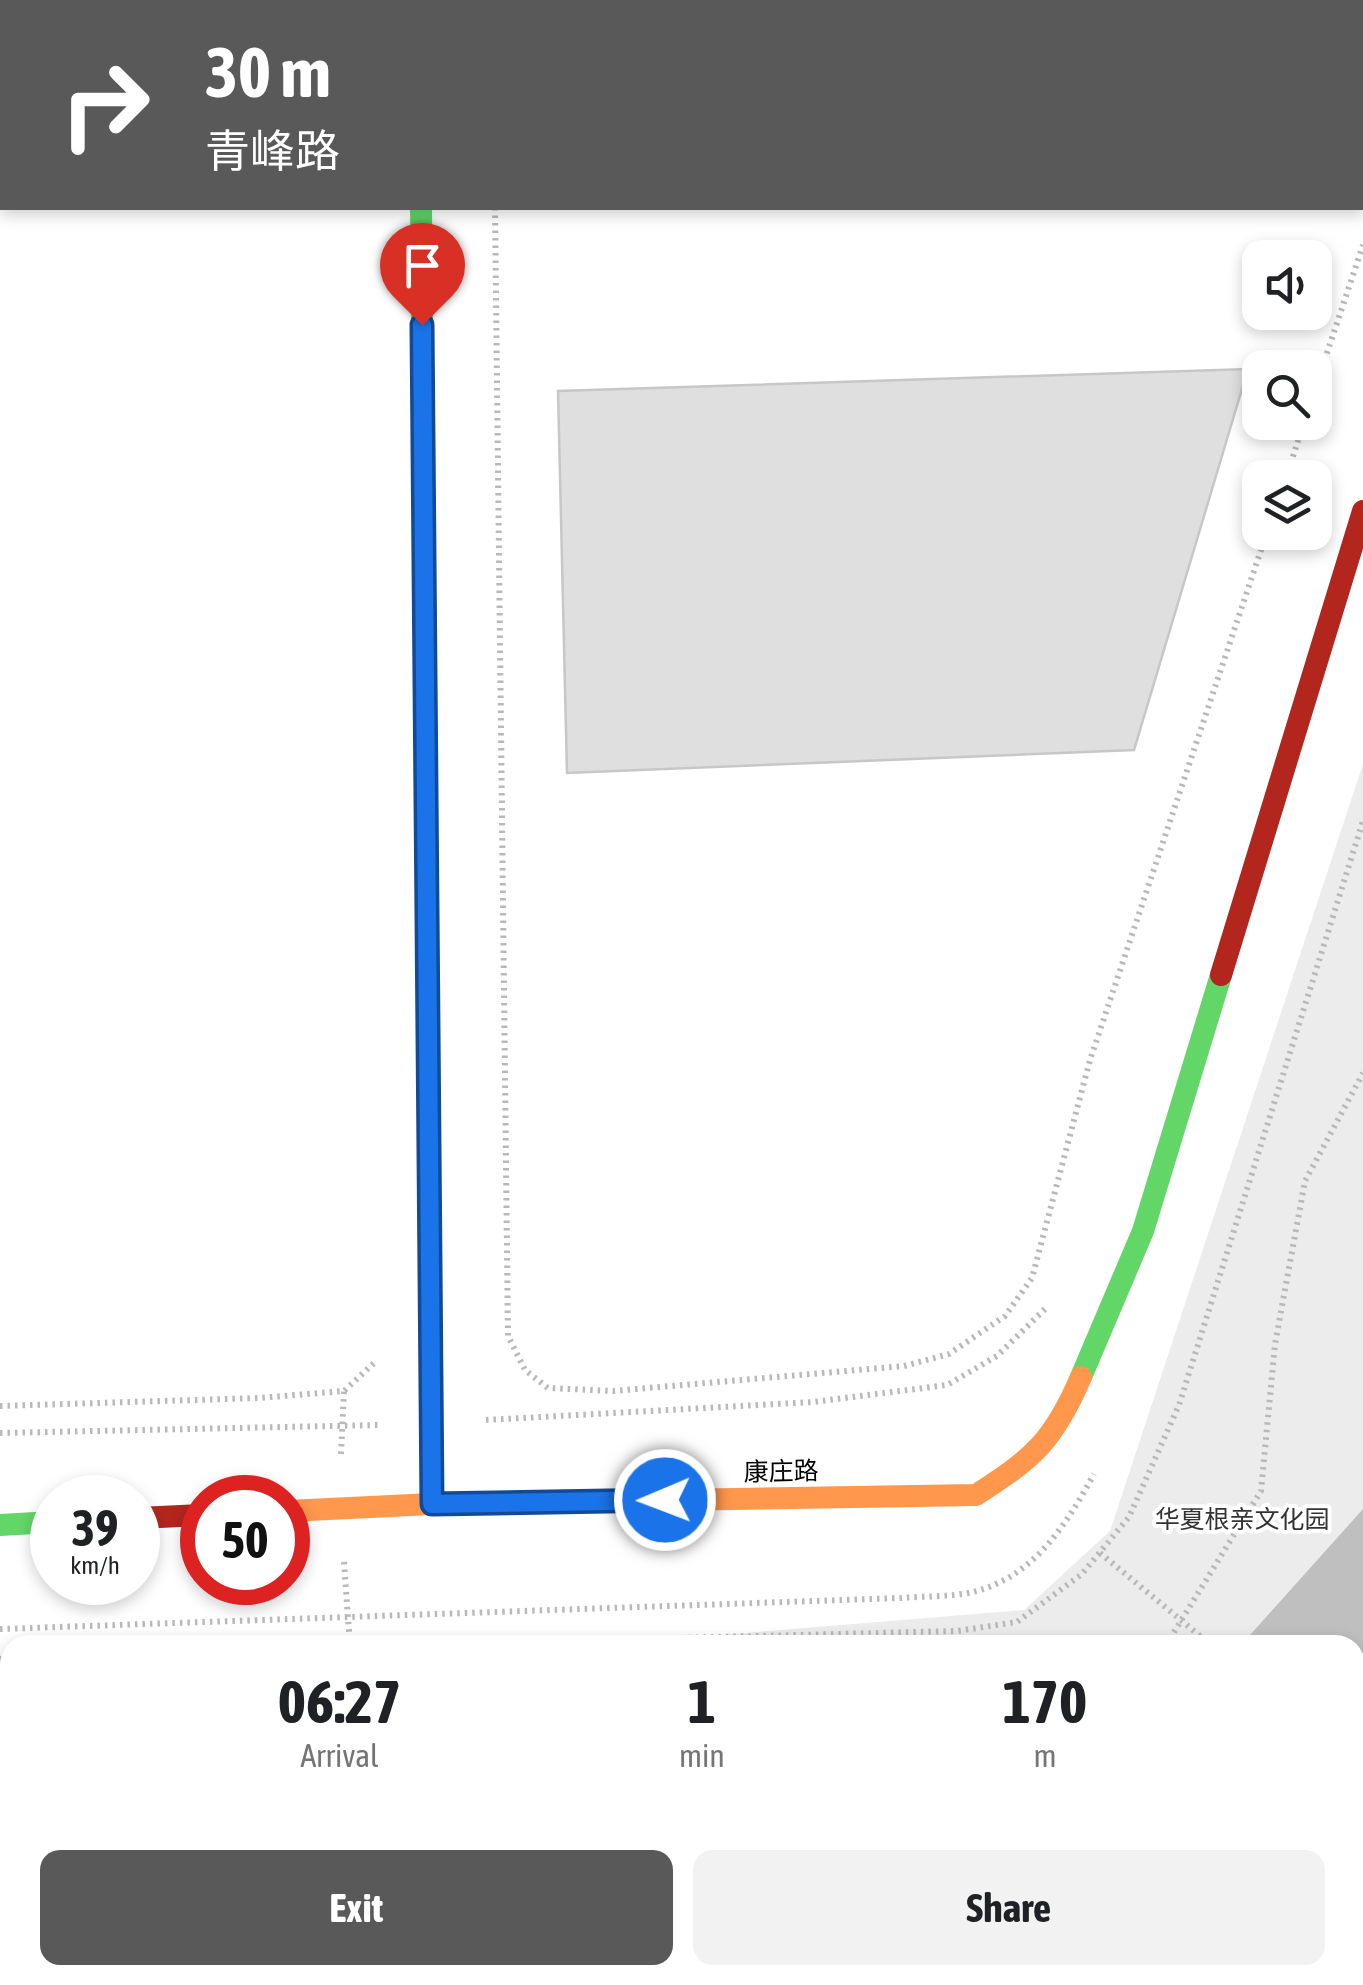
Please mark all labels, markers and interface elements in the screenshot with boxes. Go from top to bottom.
text: 30 m [205,32,331,112]
icon: right [40,40,170,170]
text: 青峰路 [205,125,340,177]
pin [380,223,465,326]
icon: arrive [395,238,450,293]
map controls [1242,240,1332,550]
button: sound [1242,240,1332,330]
button: search [1242,350,1332,440]
button: layers [1242,460,1332,550]
position arrow [613,1448,717,1552]
street label: 康庄路 [743,1456,819,1486]
speed limit sign: 50 [180,1475,310,1605]
text: 39 [71,1499,118,1557]
park label: 华夏根亲文化园 [1154,1505,1330,1533]
text: km/h [70,1551,120,1579]
text: 06:27 [278,1667,401,1736]
text: 1 [688,1667,716,1736]
text: 170 [1003,1667,1087,1736]
text: Arrival [300,1737,379,1774]
text: min [679,1737,725,1774]
text: m [1033,1737,1056,1774]
button: Exit [40,1850,673,1965]
button: Share [693,1850,1325,1965]

